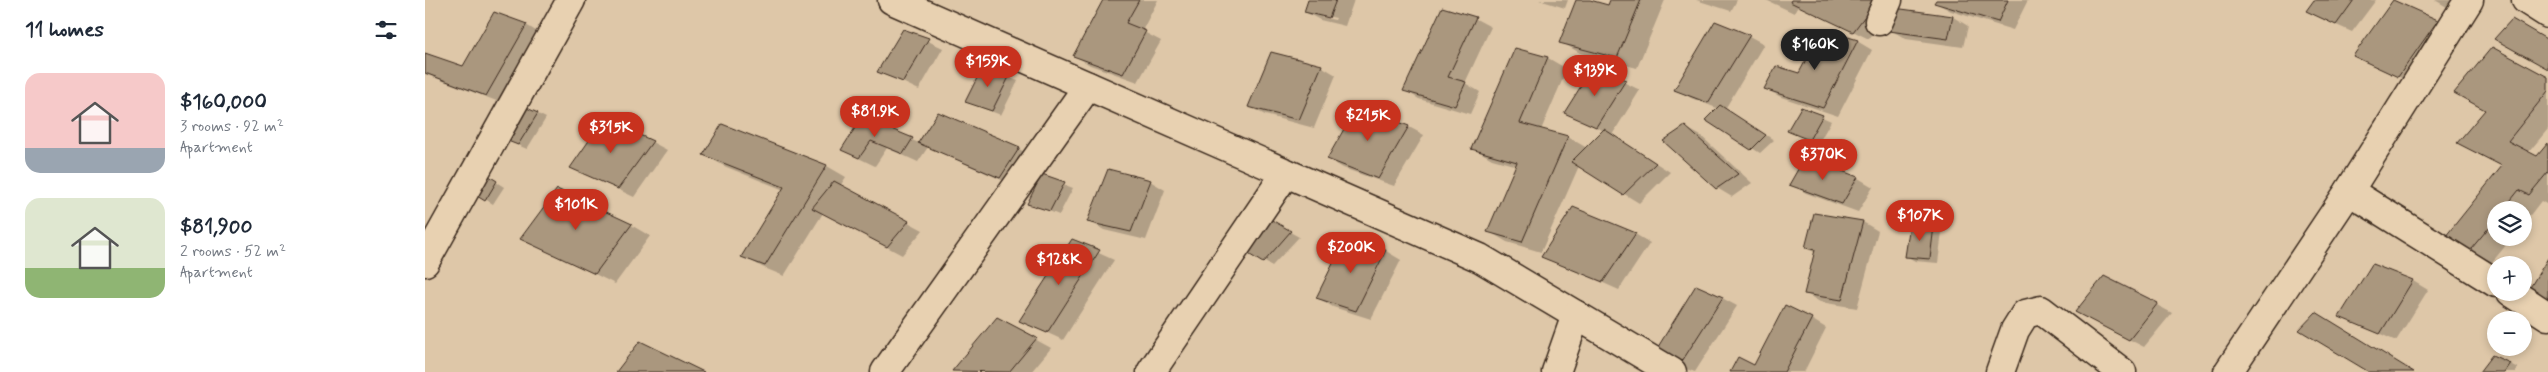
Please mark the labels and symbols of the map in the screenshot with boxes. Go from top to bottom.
pin: $160K [1780,28,1850,71]
pin: $159K [953,46,1023,88]
pin: $139K [1560,54,1630,97]
pin: $81.9K [834,96,916,138]
pin: $215K [1333,100,1403,142]
pin: $315K [576,112,646,154]
pin: $370K [1788,138,1858,181]
pin: $101K [541,188,611,231]
pin: $107K [1885,200,1955,242]
pin: $200K [1316,232,1386,274]
pin: $128K [1024,244,1094,286]

